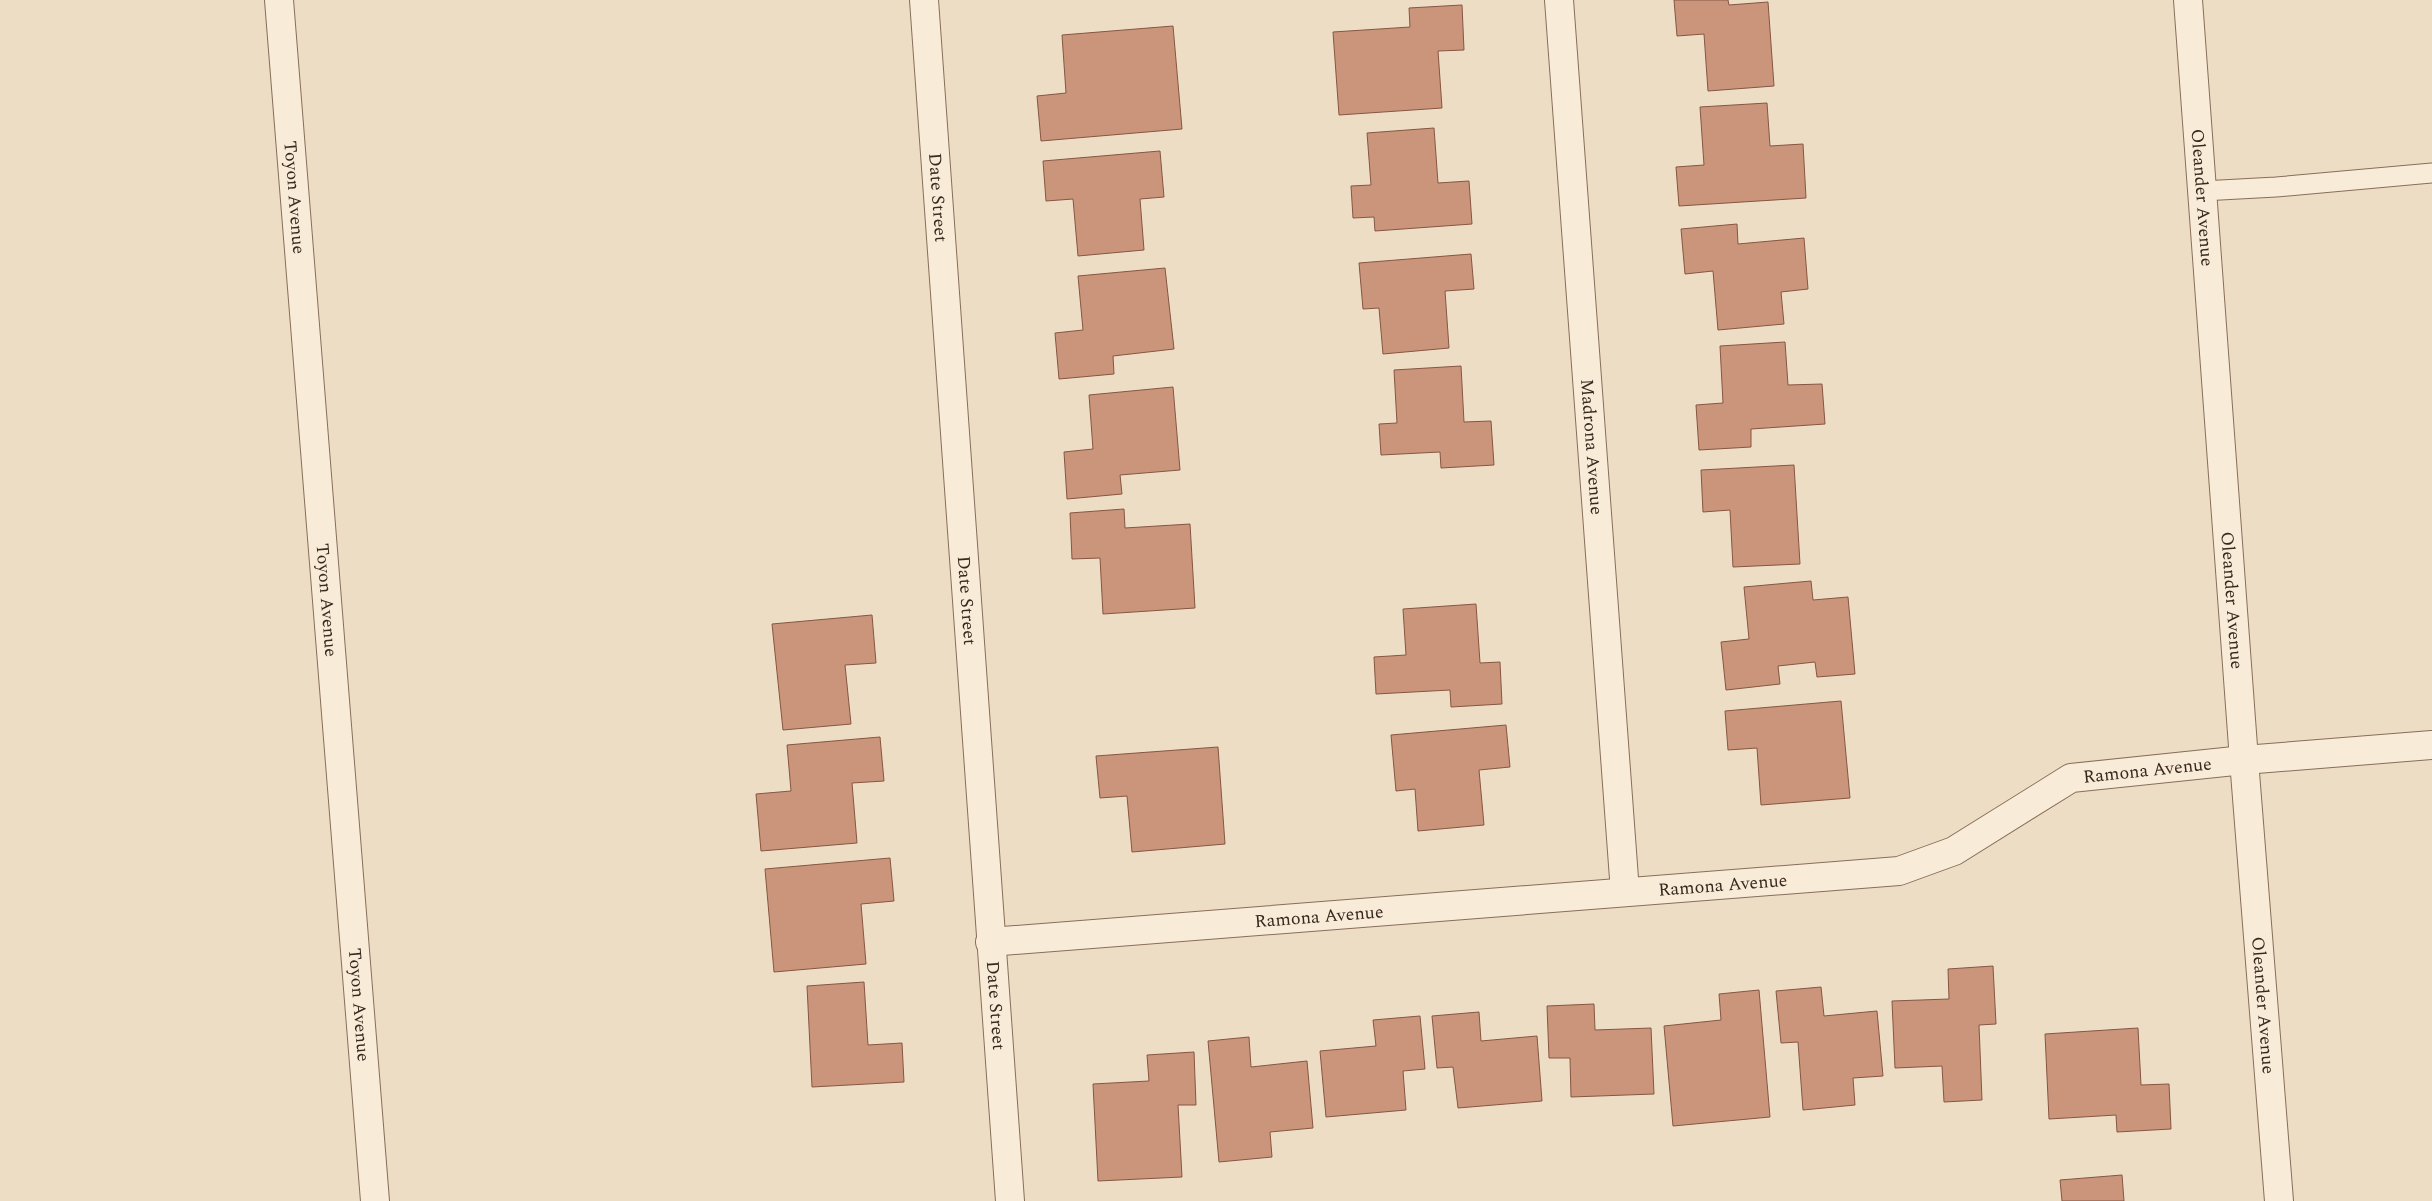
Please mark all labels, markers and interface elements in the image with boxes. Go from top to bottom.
street label: Oleander Avenue [2184,128,2221,267]
street label: Toyon Avenue [276,140,312,255]
street label: Date Street [921,152,954,243]
street label: Madrona Avenue [1573,378,1610,516]
street label: Oleander Avenue [2213,531,2250,670]
street label: Toyon Avenue [308,542,344,658]
street label: Date Street [950,555,983,646]
street label: Ramona Avenue [2082,750,2213,791]
street label: Ramona Avenue [1657,867,1788,904]
street label: Ramona Avenue [1254,898,1385,935]
street label: Oleander Avenue [2244,935,2282,1075]
street label: Toyon Avenue [341,947,377,1063]
street label: Date Street [979,960,1012,1051]

